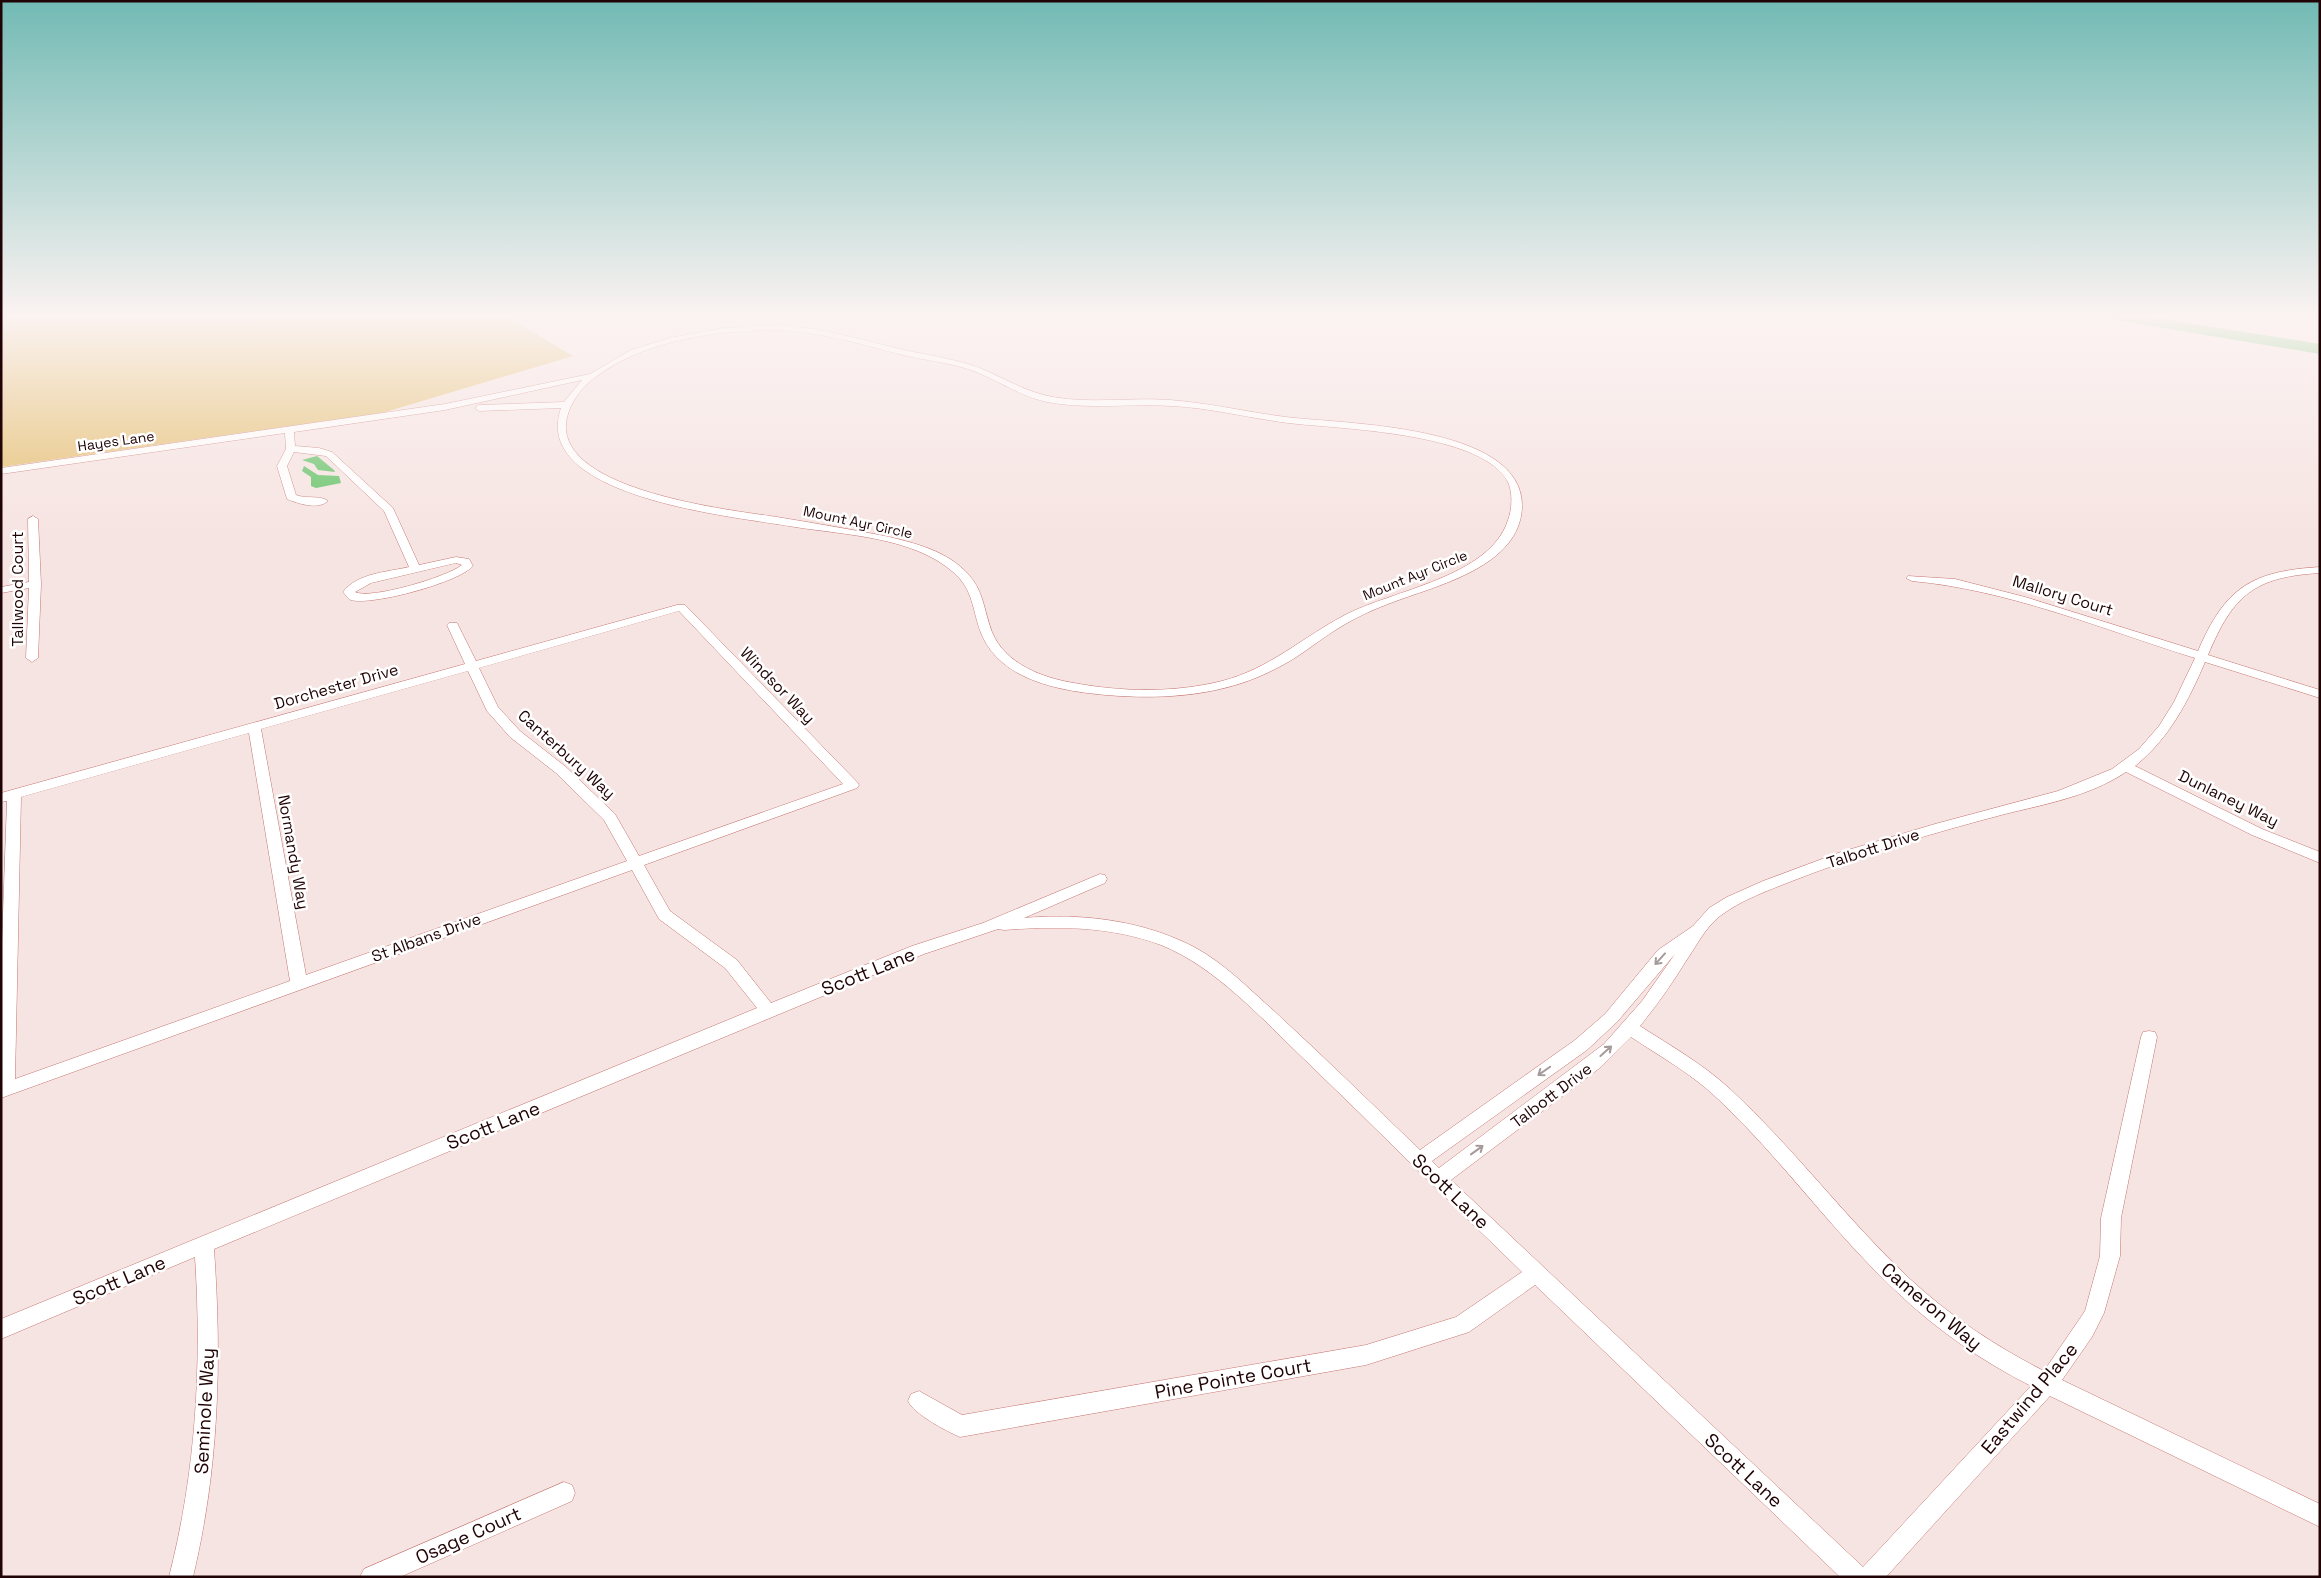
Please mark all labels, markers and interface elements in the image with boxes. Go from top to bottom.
street label: Hayes Lane [76,427,156,455]
street label: Mount Ayr Circle [802,502,914,542]
street label: Tallwood Court [7,531,28,647]
street label: Mount Ayr Circle [1360,546,1470,604]
street label: Mallory Court [2010,570,2116,621]
street label: Windsor Way [736,642,820,728]
street label: Dorchester Drive [272,659,401,714]
street label: Canterbury Way [513,705,620,804]
street label: Dunlaney Way [2175,765,2282,832]
street label: Normandy Way [273,793,314,911]
street label: Talbott Drive [1824,824,1922,873]
street label: St Albans Drive [368,908,484,967]
street label: Scott Lane [818,941,919,1002]
one-way arrow [1654,952,1666,965]
one-way arrow [1600,1045,1613,1057]
street label: Talbott Drive [1507,1058,1596,1133]
one-way arrow [1537,1066,1551,1076]
street label: Scott Lane [443,1095,544,1156]
one-way arrow [1470,1144,1483,1155]
street label: Scott Lane [1406,1148,1495,1235]
street label: Scott Lane [69,1250,170,1311]
street label: Cameron Way [1876,1257,1987,1356]
street label: Eastwind Place [1975,1337,2083,1459]
street label: Seminole Way [189,1347,220,1475]
street label: Pine Pointe Court [1153,1352,1313,1405]
street label: Scott Lane [1699,1428,1788,1513]
street label: Osage Court [411,1501,525,1570]

